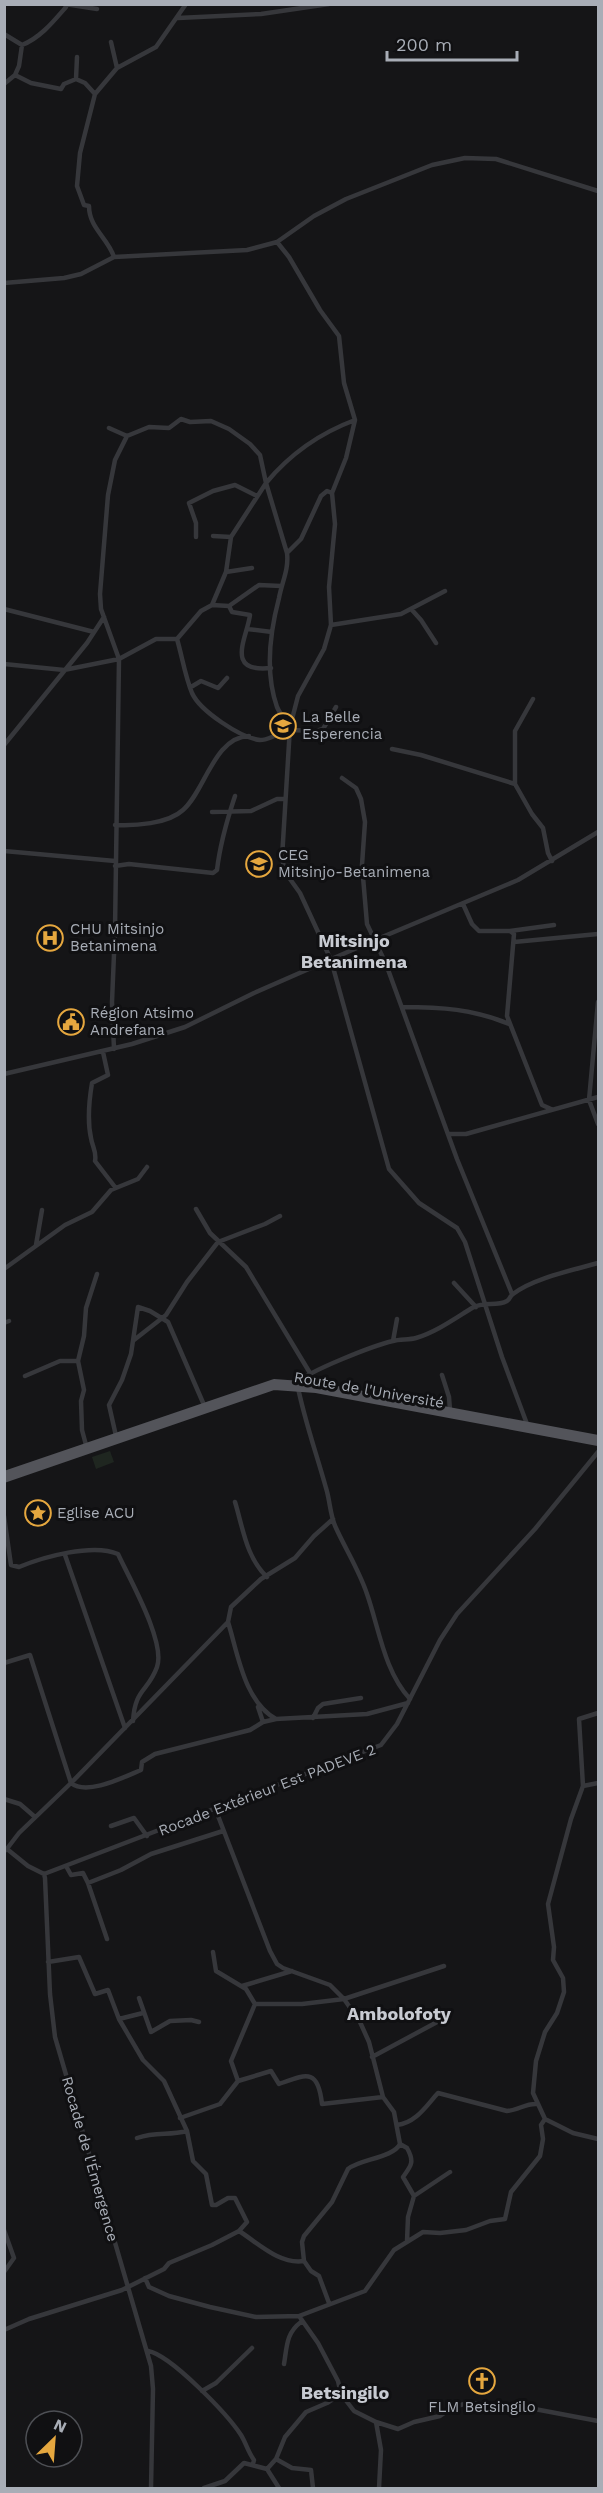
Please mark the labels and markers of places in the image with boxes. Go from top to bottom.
place label: La Belle Esperencia [302,708,383,743]
school or university icon: La Belle Esperencia [268,711,298,741]
place label: CEG Mitsinjo-Betanimena [278,846,430,881]
school or university icon: CEG Mitsinjo-Betanimena [244,849,274,879]
place label: CHU Mitsinjo Betanimena [70,920,164,955]
hospital icon: CHU Mitsinjo Betanimena [35,923,65,953]
place label: Région Atsimo Andrefana [90,1004,194,1039]
public building icon: Région Atsimo Andrefana [56,1007,86,1037]
place icon: Eglise ACU [23,1498,53,1528]
place label: Eglise ACU [57,1504,135,1522]
church icon: FLM Betsingilo [467,2366,497,2396]
place label: FLM Betsingilo [428,2398,536,2416]

